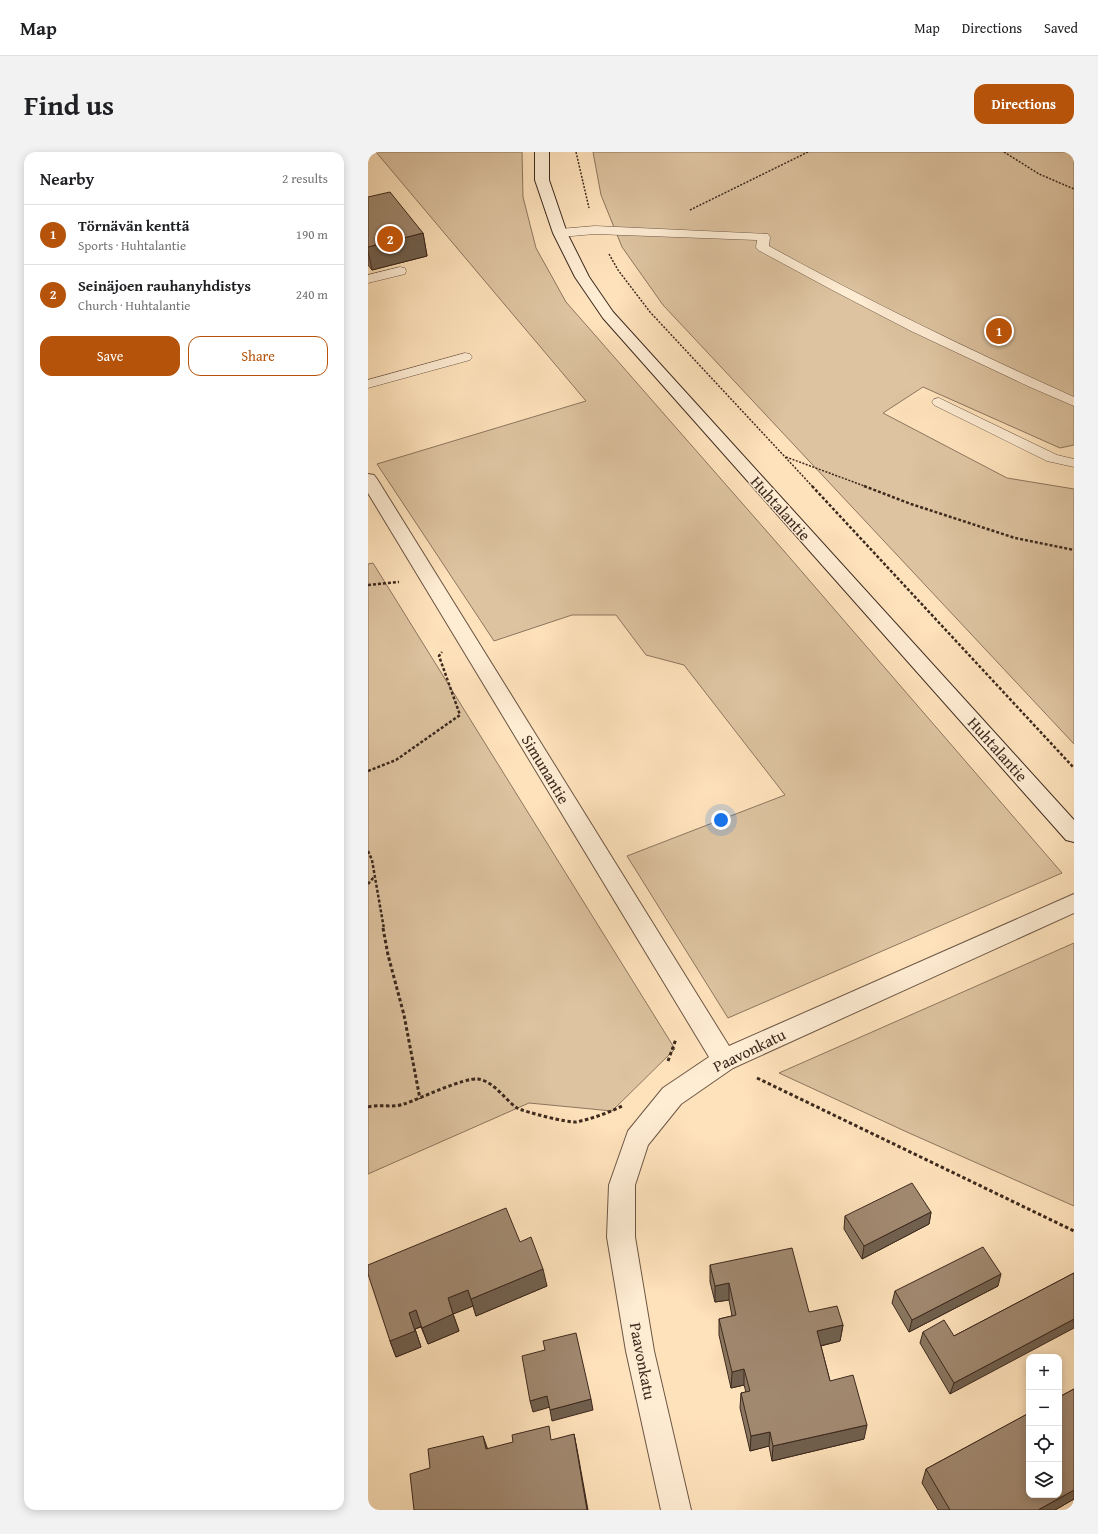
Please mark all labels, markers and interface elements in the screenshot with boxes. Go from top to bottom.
text: Map [20,14,57,42]
text: Map [914,18,940,38]
text: Directions [962,18,1022,38]
text: Saved [1044,18,1078,38]
text: Find us [24,84,114,125]
button: Directions [974,84,1074,124]
text: Nearby [40,166,94,191]
text: 2 results [282,169,328,188]
text: Törnävän kenttä [78,215,189,236]
pin: 2 [377,224,403,254]
text: 1 [50,225,56,244]
text: 190 m [296,225,328,244]
text: Sports · Huhtalantie [78,236,186,255]
text: Seinäjoen rauhanyhdistys [78,275,251,296]
text: 2 [50,285,56,304]
text: 240 m [296,285,328,304]
text: Church · Huhtalantie [78,296,190,315]
pin: 1 [986,316,1012,346]
button: Save [40,336,180,376]
button: Share [188,336,328,376]
street label: Huhtalantie [745,470,817,546]
street label: Huhtalantie [962,711,1034,787]
street label: Simunantie [516,730,576,808]
your location [711,810,731,830]
street label: Paavonkatu [709,1022,790,1078]
street label: Paavonkatu [624,1320,662,1402]
map controls [1026,1354,1062,1498]
button: + [1026,1354,1062,1390]
button: − [1026,1390,1062,1426]
button: locate [1026,1426,1062,1462]
button: layers [1026,1462,1062,1498]

